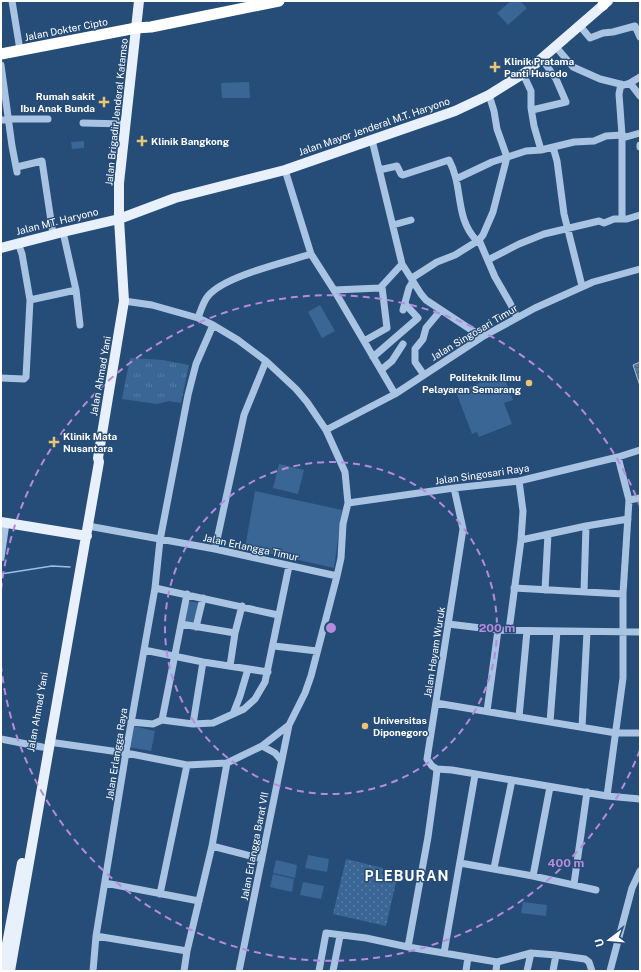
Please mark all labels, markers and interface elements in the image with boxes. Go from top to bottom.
street label: Jalan Dokter Cipto [23,15,109,43]
street label: Jalan Brigadir Jenderal Katamso [102,37,130,186]
place label: Klinik Pratama Panti Husodo [504,55,575,79]
marker: Klinik Pratama Panti Husodo [489,61,501,73]
place label: Rumah sakit Ibu Anak Bunda [20,90,95,114]
street label: Jalan Mayor Jenderal M.T. Haryono [297,94,451,158]
marker: Rumah sakit Ibu Anak Bunda [98,96,110,108]
marker: Klinik Bangkong [136,135,148,147]
place label: Klinik Bangkong [151,135,230,147]
street label: Jalan MT. Haryono [15,205,100,237]
street label: Jalan Singosari Timur [428,301,520,363]
street label: Jalan Ahmad Yani [87,335,113,417]
place label: Politeknik Ilmu Pelayaran Semarang [422,371,522,395]
marker: Politeknik Ilmu Pelayaran Semarang [524,378,534,388]
place label: Klinik Mata Nusantara [63,430,118,454]
marker: Klinik Mata Nusantara [48,436,60,448]
street label: Jalan Singosari Raya [434,461,530,487]
street label: Jalan Erlangga Timur [202,531,300,563]
street label: Jalan Hayam Wuruk [421,605,447,698]
centre of rings [324,621,338,635]
text: 200 m [479,621,515,635]
street label: Jalan Ahmad Yani [24,671,50,753]
street label: Jalan Erlangga Raya [103,707,129,801]
place label: Universitas Diponegoro [373,714,428,738]
marker: Universitas Diponegoro [360,721,370,731]
street label: Jalan Erlangga Barat VII [238,791,270,901]
text: 400 m [548,856,585,870]
district label: PLEBURAN [365,868,449,884]
north arrow [589,920,629,960]
text: U [593,937,606,948]

